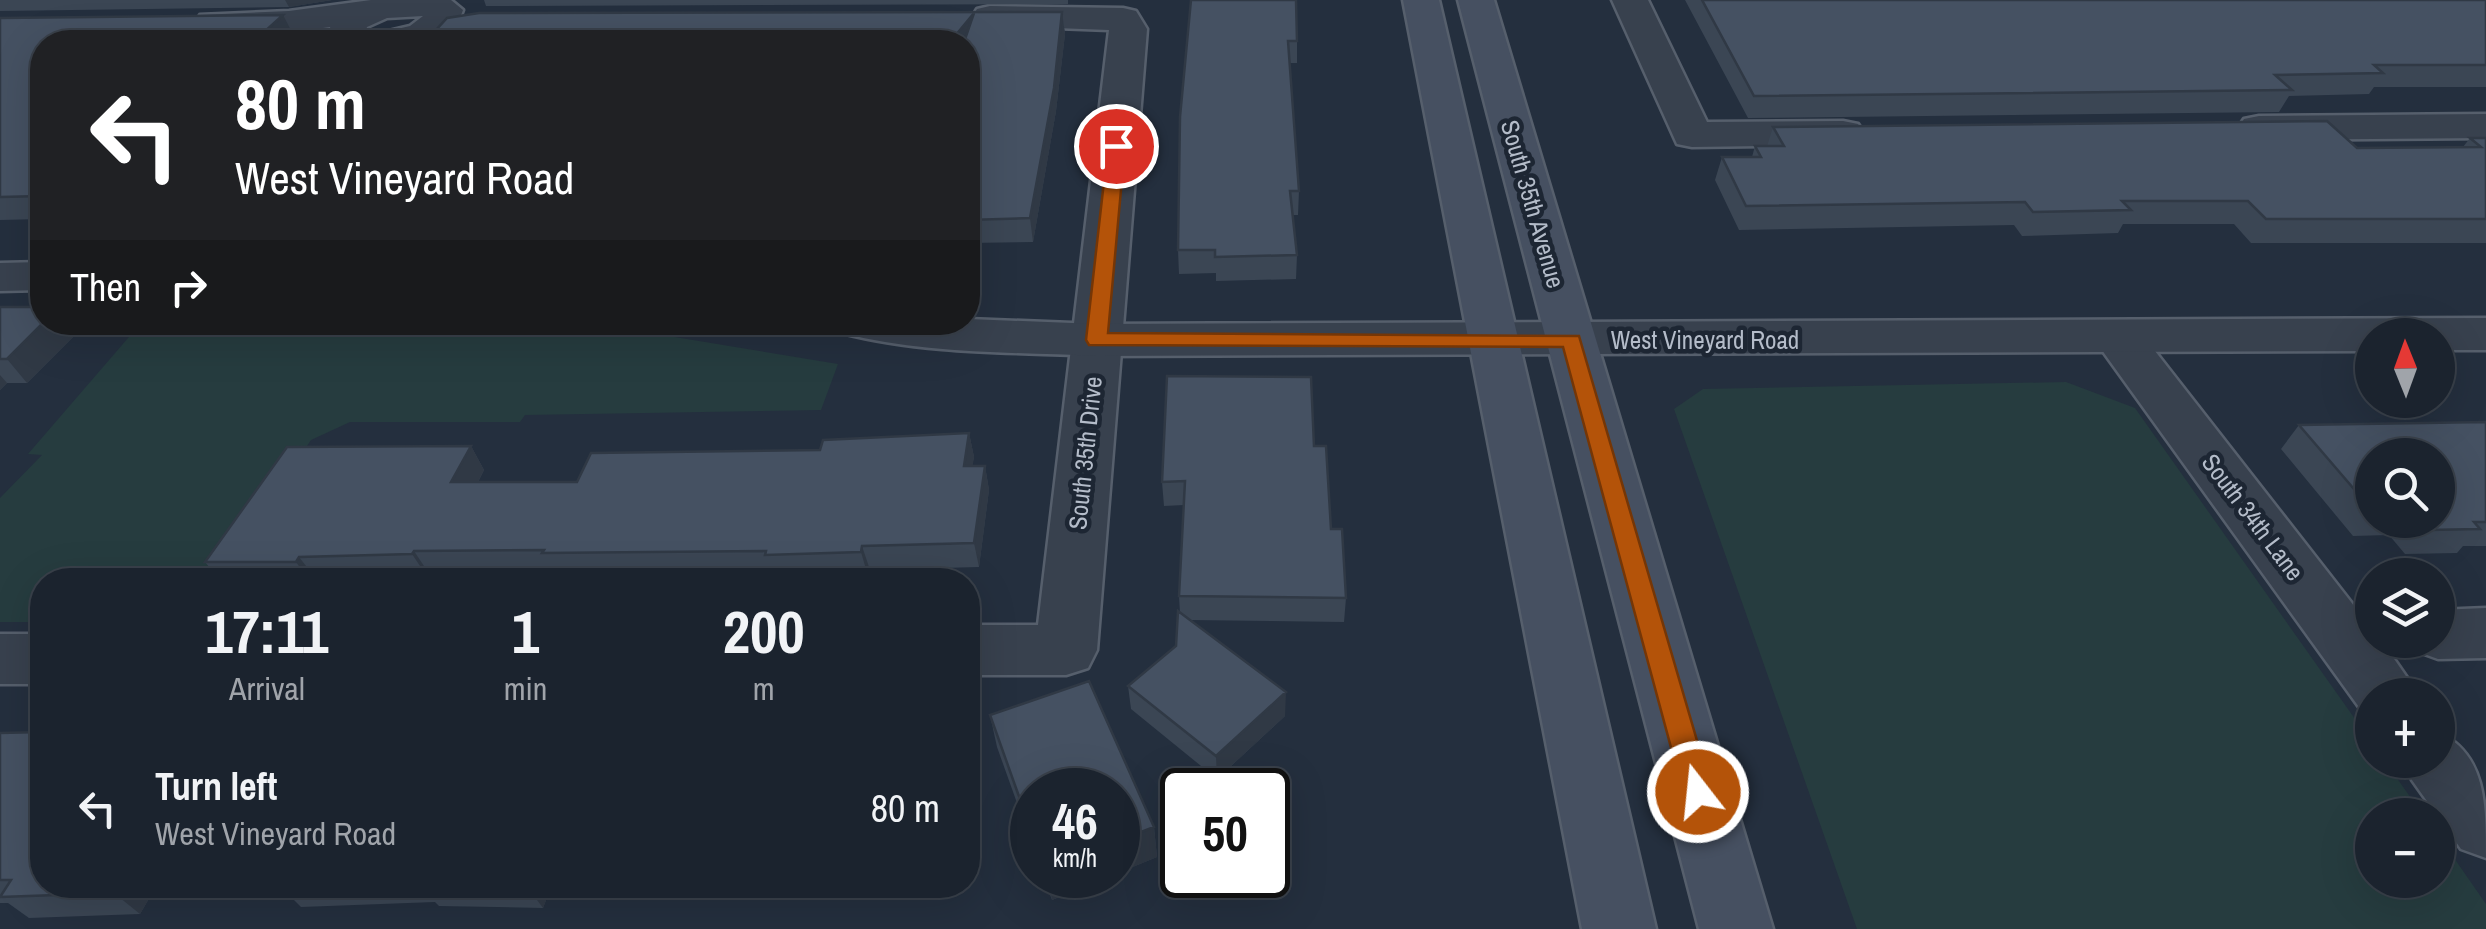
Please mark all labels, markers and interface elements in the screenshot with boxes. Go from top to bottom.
text: 80 m [235,57,366,151]
icon: left [70,70,200,200]
pin [1074,104,1159,189]
street label: South 35th Avenue [1493,116,1573,292]
icon: arrive [1089,119,1144,174]
text: West Vineyard Road [235,147,574,208]
icon: right [161,260,216,315]
text: Then [70,262,141,313]
north arrow [2355,318,2455,418]
map controls [2355,318,2455,898]
street label: West Vineyard Road [1611,323,1799,357]
street label: South 35th Drive [1060,375,1110,531]
button: search [2355,438,2455,538]
street label: South 34th Lane [2194,447,2312,587]
button: layers [2355,558,2455,658]
text: 17:11 [205,591,328,672]
text: 1 [512,591,539,672]
text: 200 [723,591,805,672]
text: Arrival [229,667,305,710]
text: min [504,667,547,710]
text: m [753,667,775,710]
button: + [2355,678,2455,778]
position arrow [1646,740,1750,844]
text: Turn left [155,761,277,812]
speed limit sign: 50 [1160,768,1290,898]
icon: left [70,781,125,836]
text: 80 m [871,783,940,834]
text: 46 [1052,787,1098,855]
button: − [2355,798,2455,898]
text: West Vineyard Road [155,812,396,855]
text: km/h [1053,841,1097,875]

